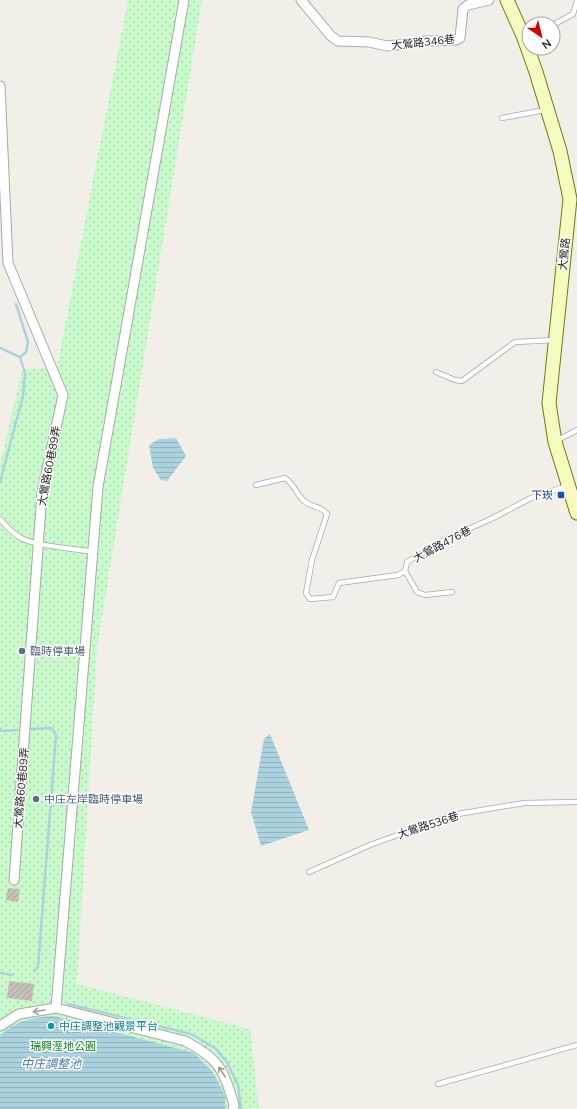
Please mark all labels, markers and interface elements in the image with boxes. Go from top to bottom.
north arrow [521,16,561,56]
street label: 大鶯路346巷 [391,32,455,52]
text: N [539,36,554,52]
street label: 大鶯路 [555,237,573,271]
street label: 大鶯路60巷89弄 [34,425,64,507]
place label: 下崁 [531,488,553,502]
marker: 下崁 [556,490,566,500]
street label: 大鶯路476巷 [411,523,473,565]
place label: 臨時停車場 [30,644,85,658]
marker: 臨時停車場 [17,646,27,656]
street label: 大鶯路60巷89弄 [10,747,32,829]
place label: 中庄左岸臨時停車場 [44,792,143,806]
marker: 中庄左岸臨時停車場 [31,794,41,804]
street label: 大鶯路536巷 [395,808,461,842]
one-way arrow [33,1007,46,1015]
place label: 中庄調整池觀景平台 [59,1019,158,1033]
marker: 中庄調整池觀景平台 [46,1021,56,1031]
park label: 瑞興溼地公園 [30,1039,96,1053]
water label: 中庄調整池 [21,1056,83,1071]
one-way arrow [218,1066,226,1078]

